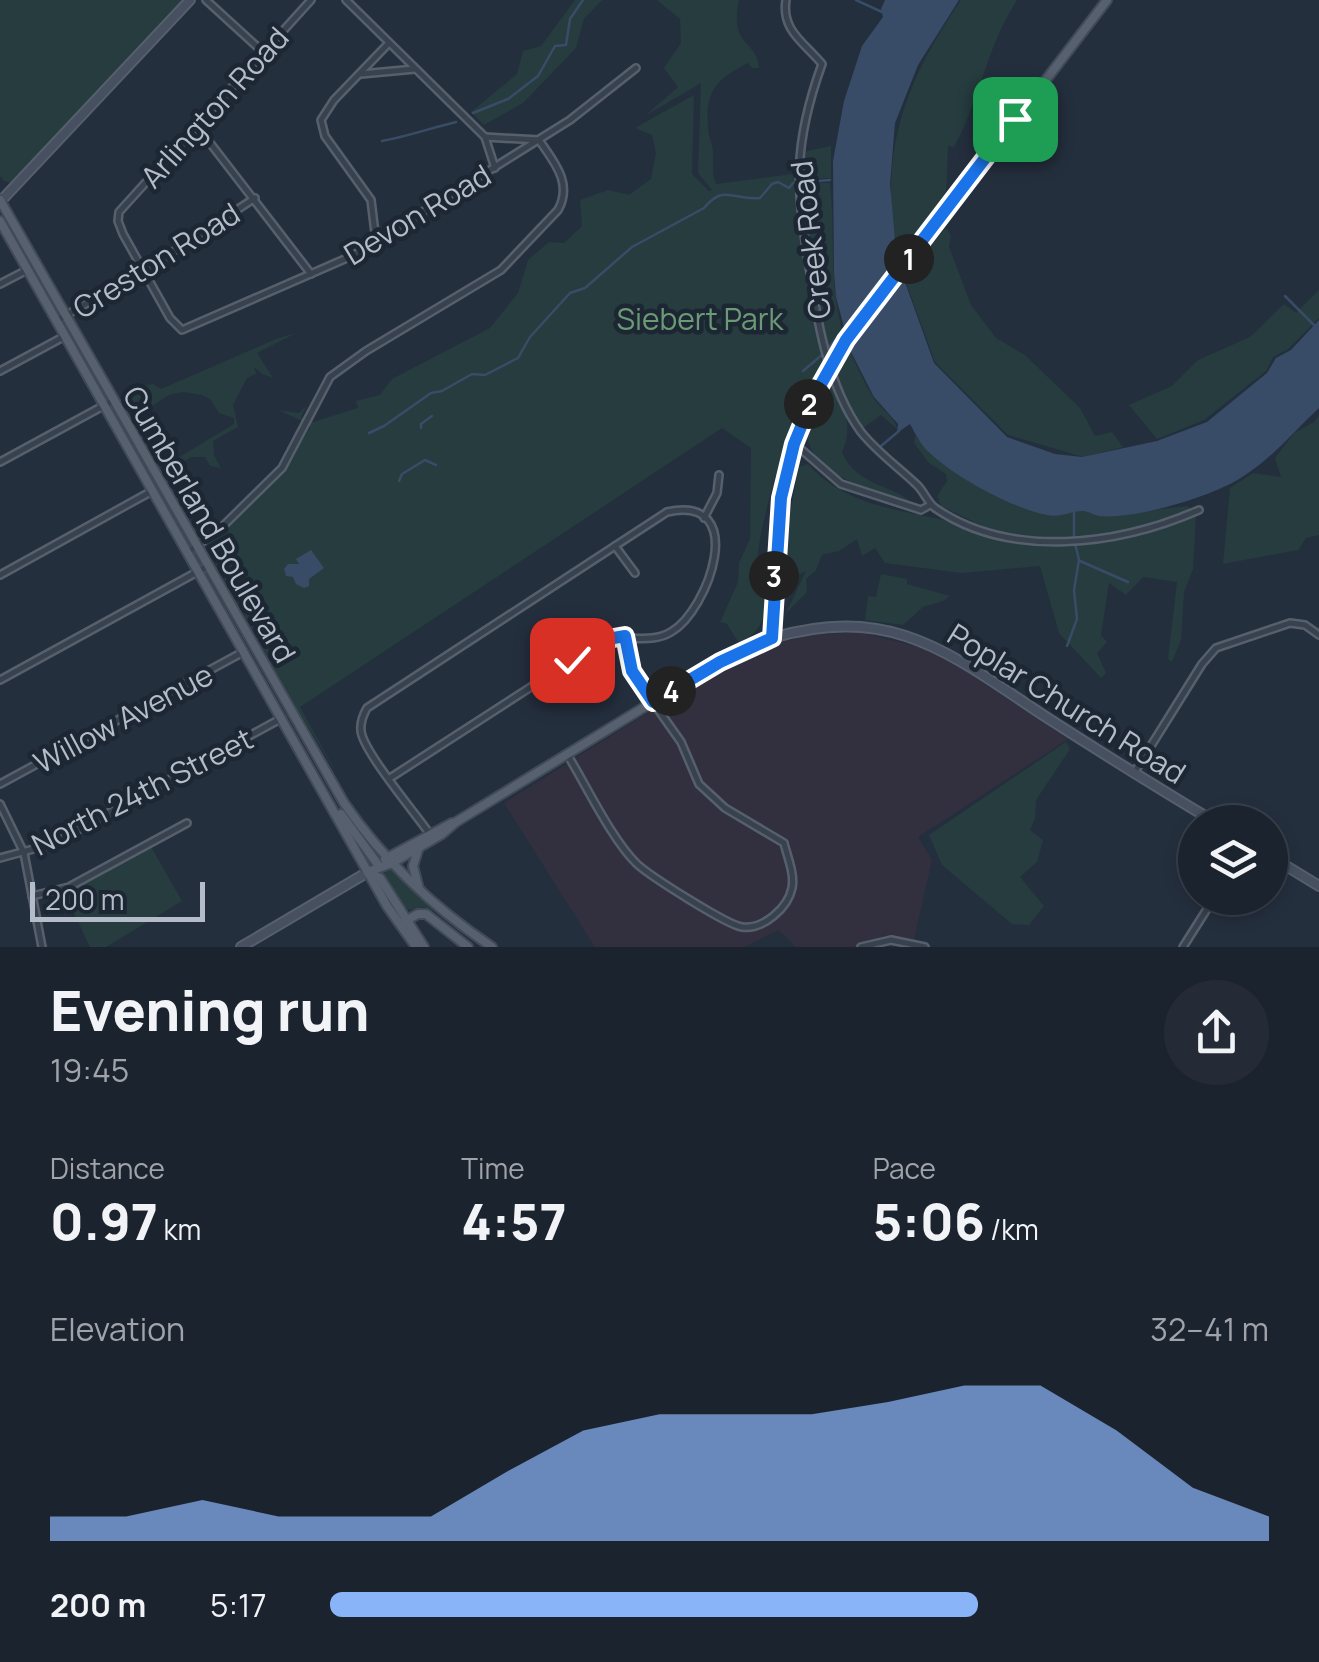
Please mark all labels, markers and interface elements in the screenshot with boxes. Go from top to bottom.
street label: Arlington Road [131,18,297,196]
pin [973,77,1058,162]
icon: arrive [988,92,1043,147]
street label: Devon Road [336,154,498,274]
street label: Creek Road [780,159,840,321]
street label: Creston Road [65,192,247,328]
pin: 1 [884,234,934,284]
text: 1 [903,240,915,278]
park label: Siebert Park [617,298,785,339]
street label: Cumberland Boulevard [114,378,306,670]
pin: 2 [784,379,834,429]
text: 2 [801,385,817,423]
pin: 3 [749,551,799,601]
text: 3 [766,557,782,595]
street label: Poplar Church Road [940,613,1194,793]
pin [530,618,615,703]
icon: check [545,633,600,688]
street label: Willow Avenue [26,654,220,782]
pin: 4 [646,666,696,716]
text: 4 [662,672,680,710]
street label: North 24th Street [24,718,260,864]
map controls [1178,805,1288,915]
button: layers [1178,805,1288,915]
scale bar [30,877,205,921]
text: 200 m [45,880,124,918]
text: Evening run [50,972,369,1048]
button: share [1164,980,1269,1085]
text: 19:45 [50,1048,129,1092]
text: Distance [50,1149,165,1187]
text: Time [461,1149,525,1187]
text: Pace [873,1149,936,1187]
text: 0.97 [50,1187,158,1255]
text: 4:57 [461,1187,567,1255]
text: 5:06 [873,1187,985,1255]
text: km [158,1210,201,1248]
text: /km [985,1210,1039,1248]
text: Elevation [50,1307,185,1351]
text: 32–41 m [1150,1307,1269,1351]
text: 200 m [50,1583,146,1627]
text: 5:17 [210,1583,267,1627]

